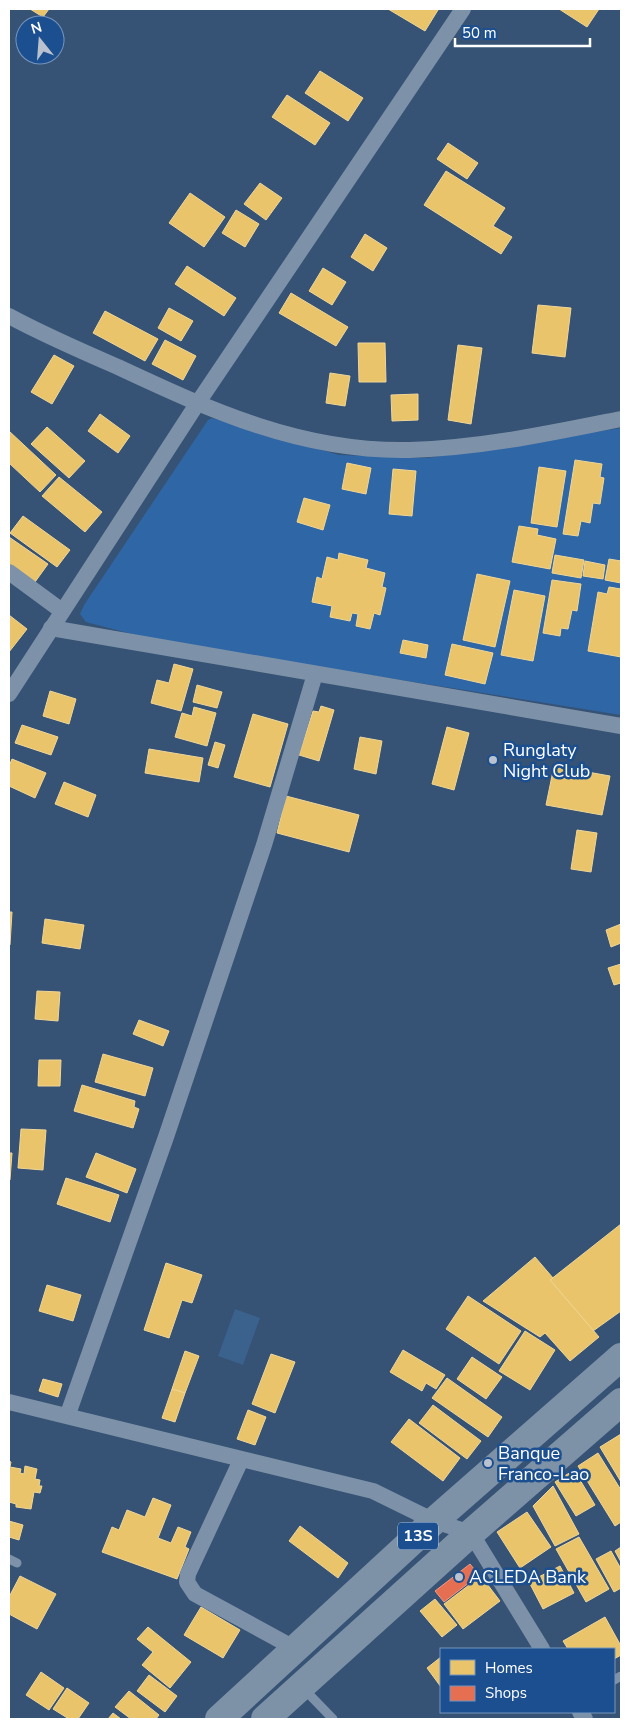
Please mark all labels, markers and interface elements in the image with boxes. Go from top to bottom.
north arrow [15,15,65,65]
scale bar [455,15,590,47]
text: N [29,17,44,39]
text: 50 m [462,23,497,43]
place label: Runglaty Night Club [503,738,590,783]
marker: Runglaty Night Club [487,754,499,766]
place label: Banque Franco-Lao [498,1441,589,1486]
marker: Banque Franco-Lao [482,1457,494,1469]
road number: 13S [398,1522,438,1550]
place label: ACLEDA Bank [469,1565,587,1589]
marker: ACLEDA Bank [453,1571,465,1583]
legend [440,1648,615,1713]
text: Homes [485,1658,533,1678]
text: Shops [485,1683,527,1703]

